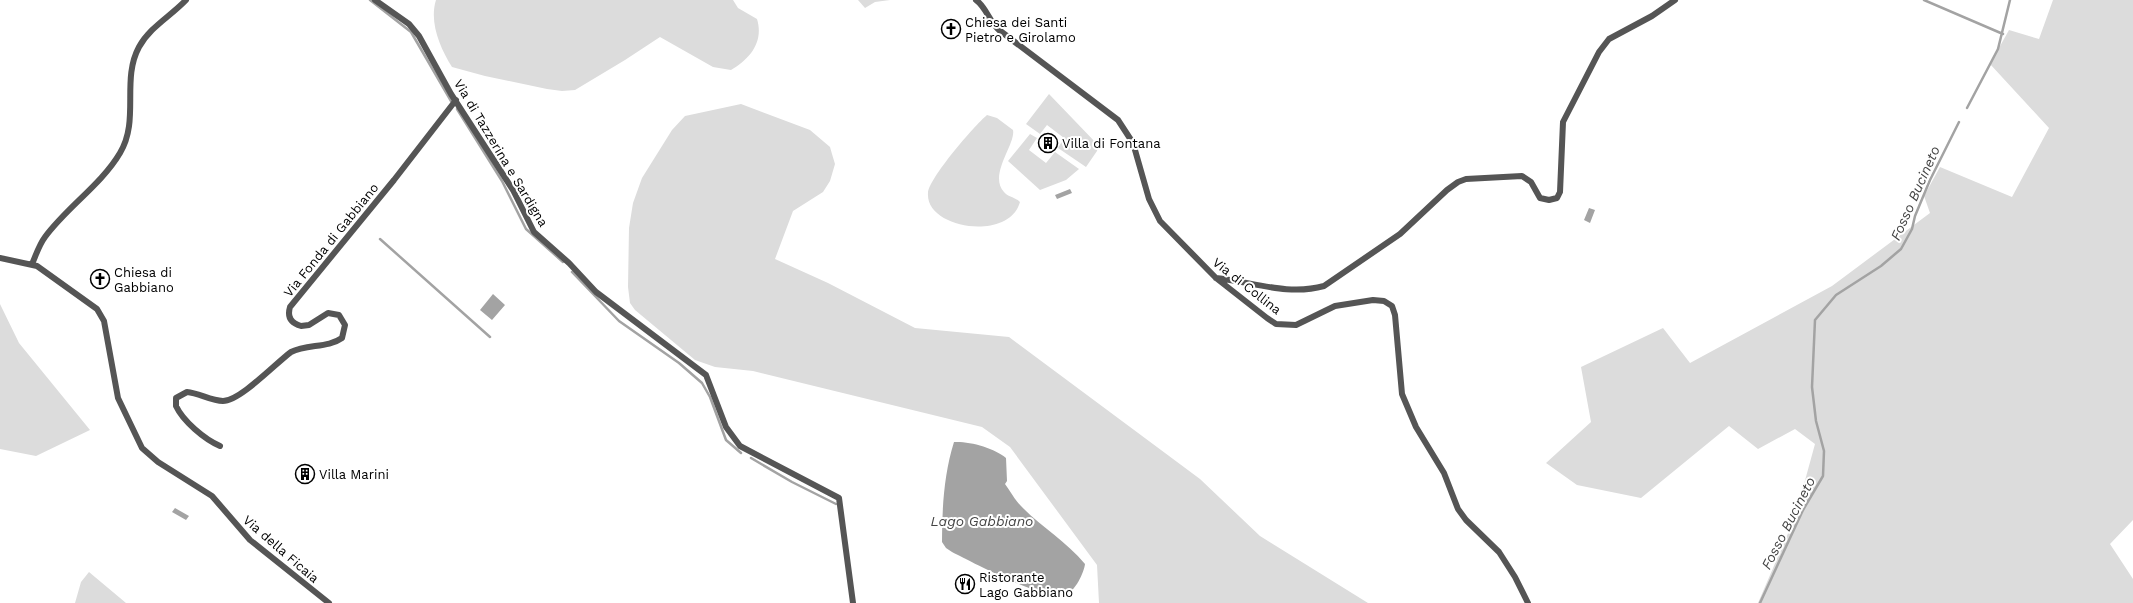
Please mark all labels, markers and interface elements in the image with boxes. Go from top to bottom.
place label: Chiesa dei Santi Pietro e Girolamo [965,15,1076,45]
church icon: Chiesa dei Santi Pietro e Girolamo [940,18,962,40]
street label: Via di Tazzerina e Sardigna [451,77,551,230]
building icon: Villa di Fontana [1037,132,1059,154]
place label: Villa di Fontana [1062,136,1161,151]
water label: Fosso Bucineto [1887,143,1943,243]
street label: Via Fonda di Gabbiano [281,180,382,300]
street label: Via di Collina [1210,255,1285,318]
place label: Chiesa di Gabbiano [114,265,174,295]
church icon: Chiesa di Gabbiano [89,268,111,290]
building icon: Villa Marini [294,463,316,485]
place label: Villa Marini [319,467,389,482]
water label: Fosso Bucineto [1758,474,1818,572]
street label: Via della Ficaia [240,512,322,586]
water label: Lago Gabbiano [931,513,1033,529]
place label: Ristorante Lago Gabbiano [979,570,1073,600]
restaurant icon: Ristorante Lago Gabbiano [954,573,976,595]

